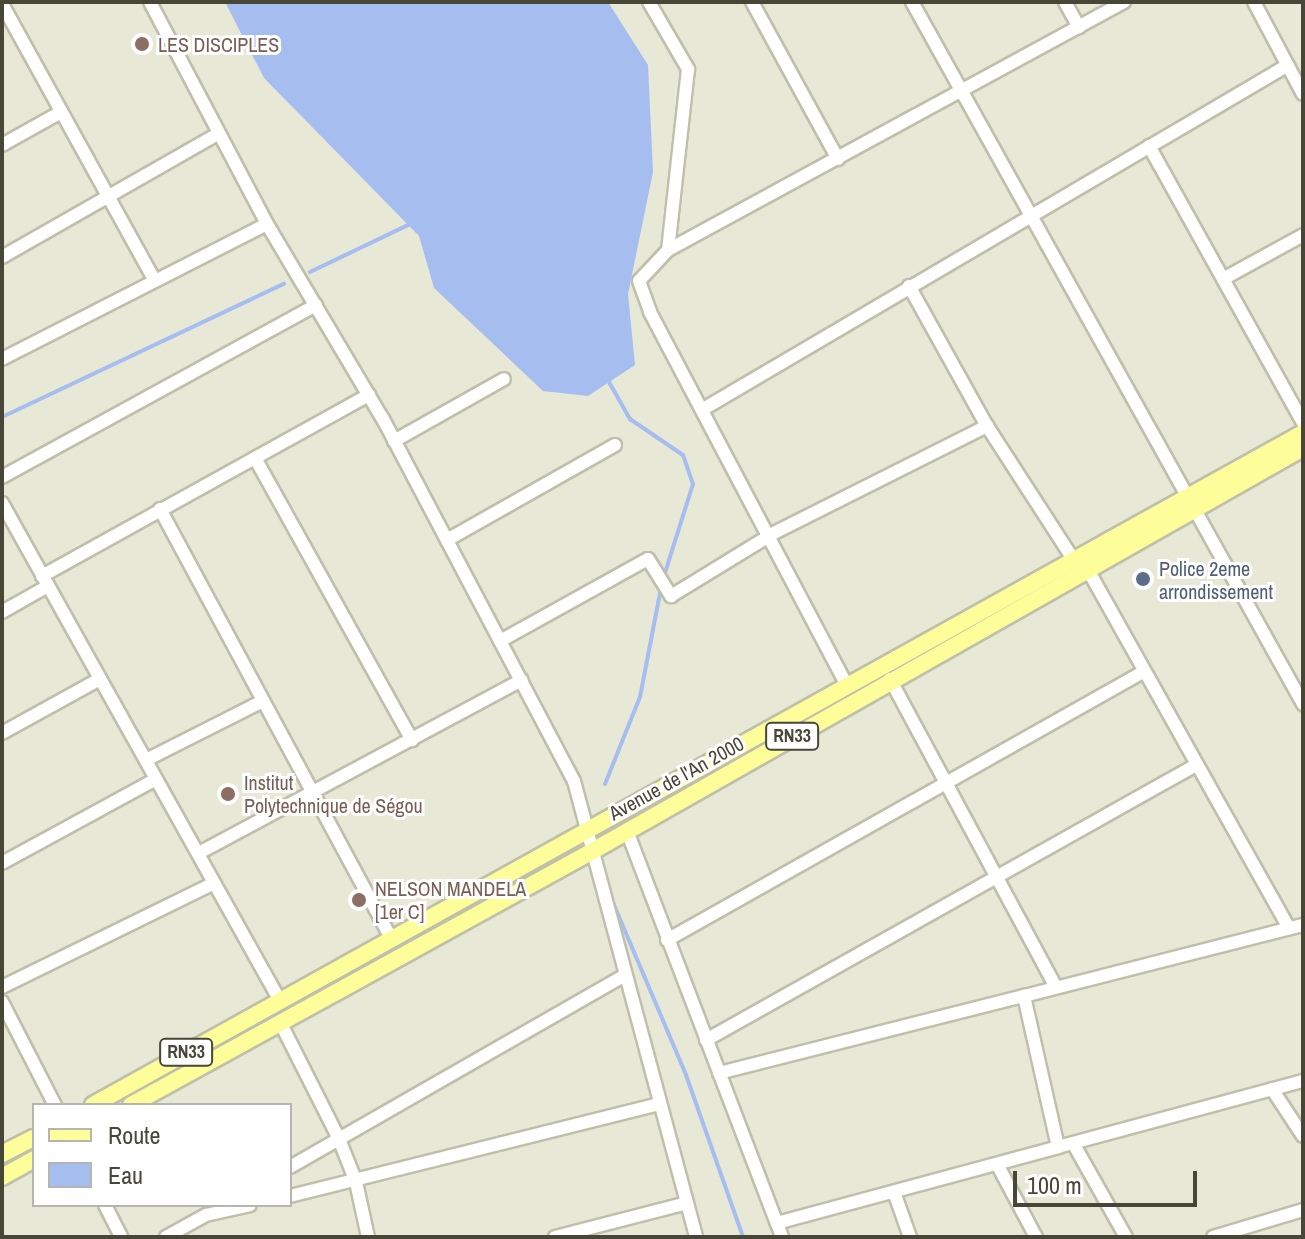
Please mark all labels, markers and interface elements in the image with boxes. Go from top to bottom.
place label: LES DISCIPLES [158,32,279,56]
marker: LES DISCIPLES [133,35,151,53]
place label: Police 2eme arrondissement [1159,556,1273,603]
marker: Police 2eme arrondissement [1134,570,1152,588]
road number: RN33 [764,722,820,750]
street label: Avenue de l'An 2000 [604,731,748,825]
place label: Institut Polytechnique de Ségou [244,770,423,817]
marker: Institut Polytechnique de Ségou [219,785,237,803]
place label: NELSON MANDELA [1er C] [375,876,526,923]
marker: NELSON MANDELA [1er C] [350,891,368,909]
road number: RN33 [158,1038,214,1066]
legend [32,1103,292,1207]
text: Route [108,1119,161,1151]
scale bar [1017,1155,1201,1205]
text: Eau [108,1159,143,1191]
text: 100 m [1027,1169,1082,1201]

